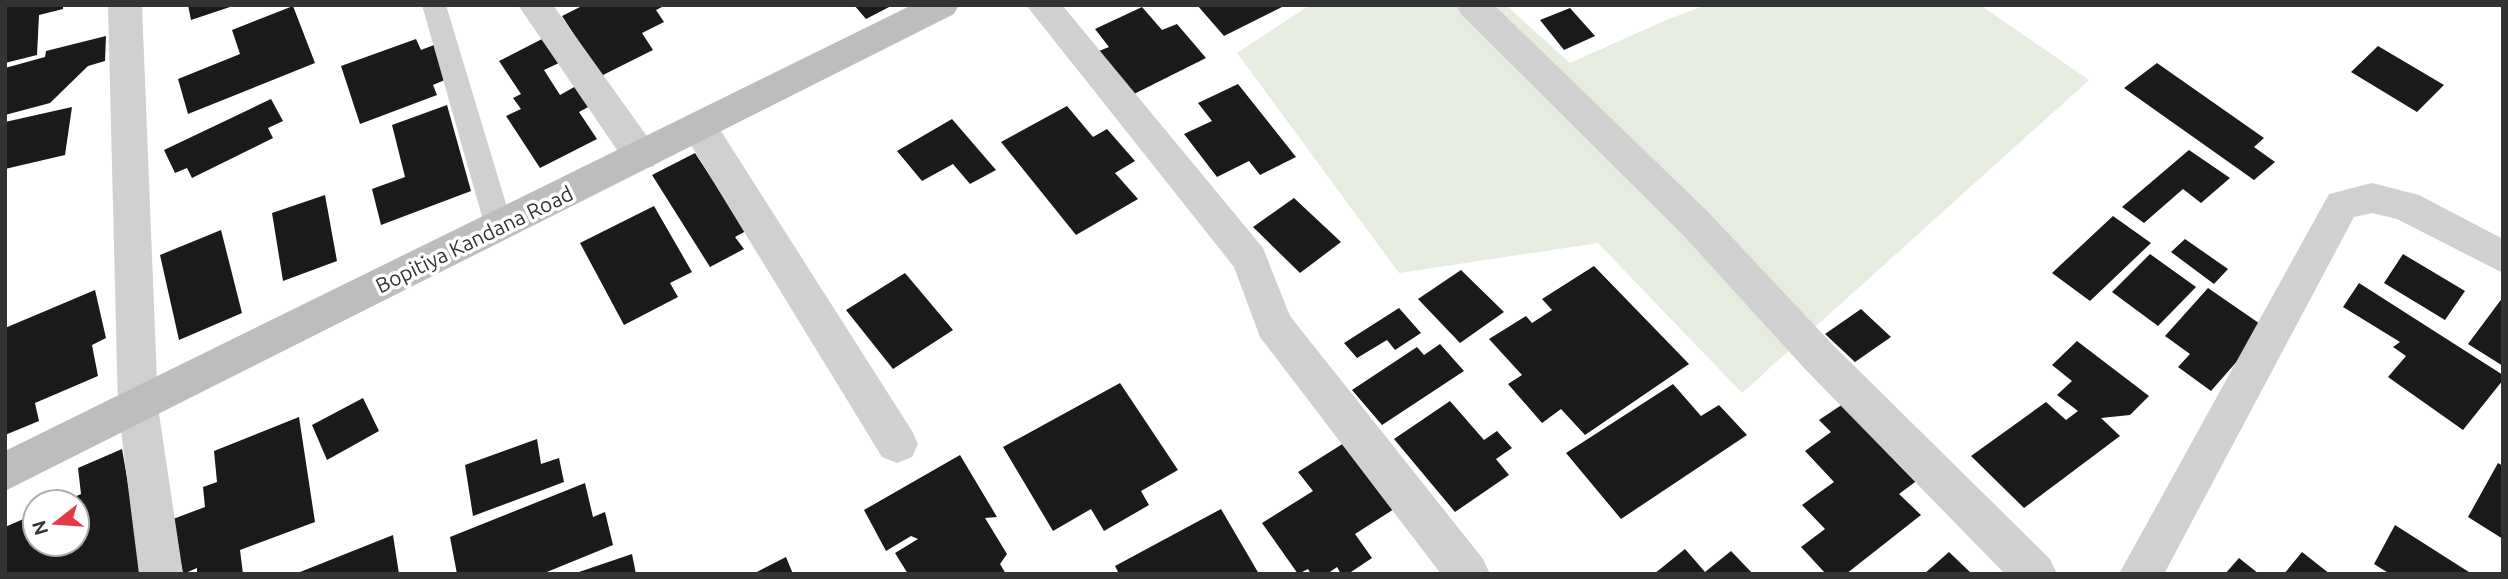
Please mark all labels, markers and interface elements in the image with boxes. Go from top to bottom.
street label: Bopitiya Kandana Road [371,181,577,297]
north arrow [21,488,91,558]
text: N [27,518,52,538]

